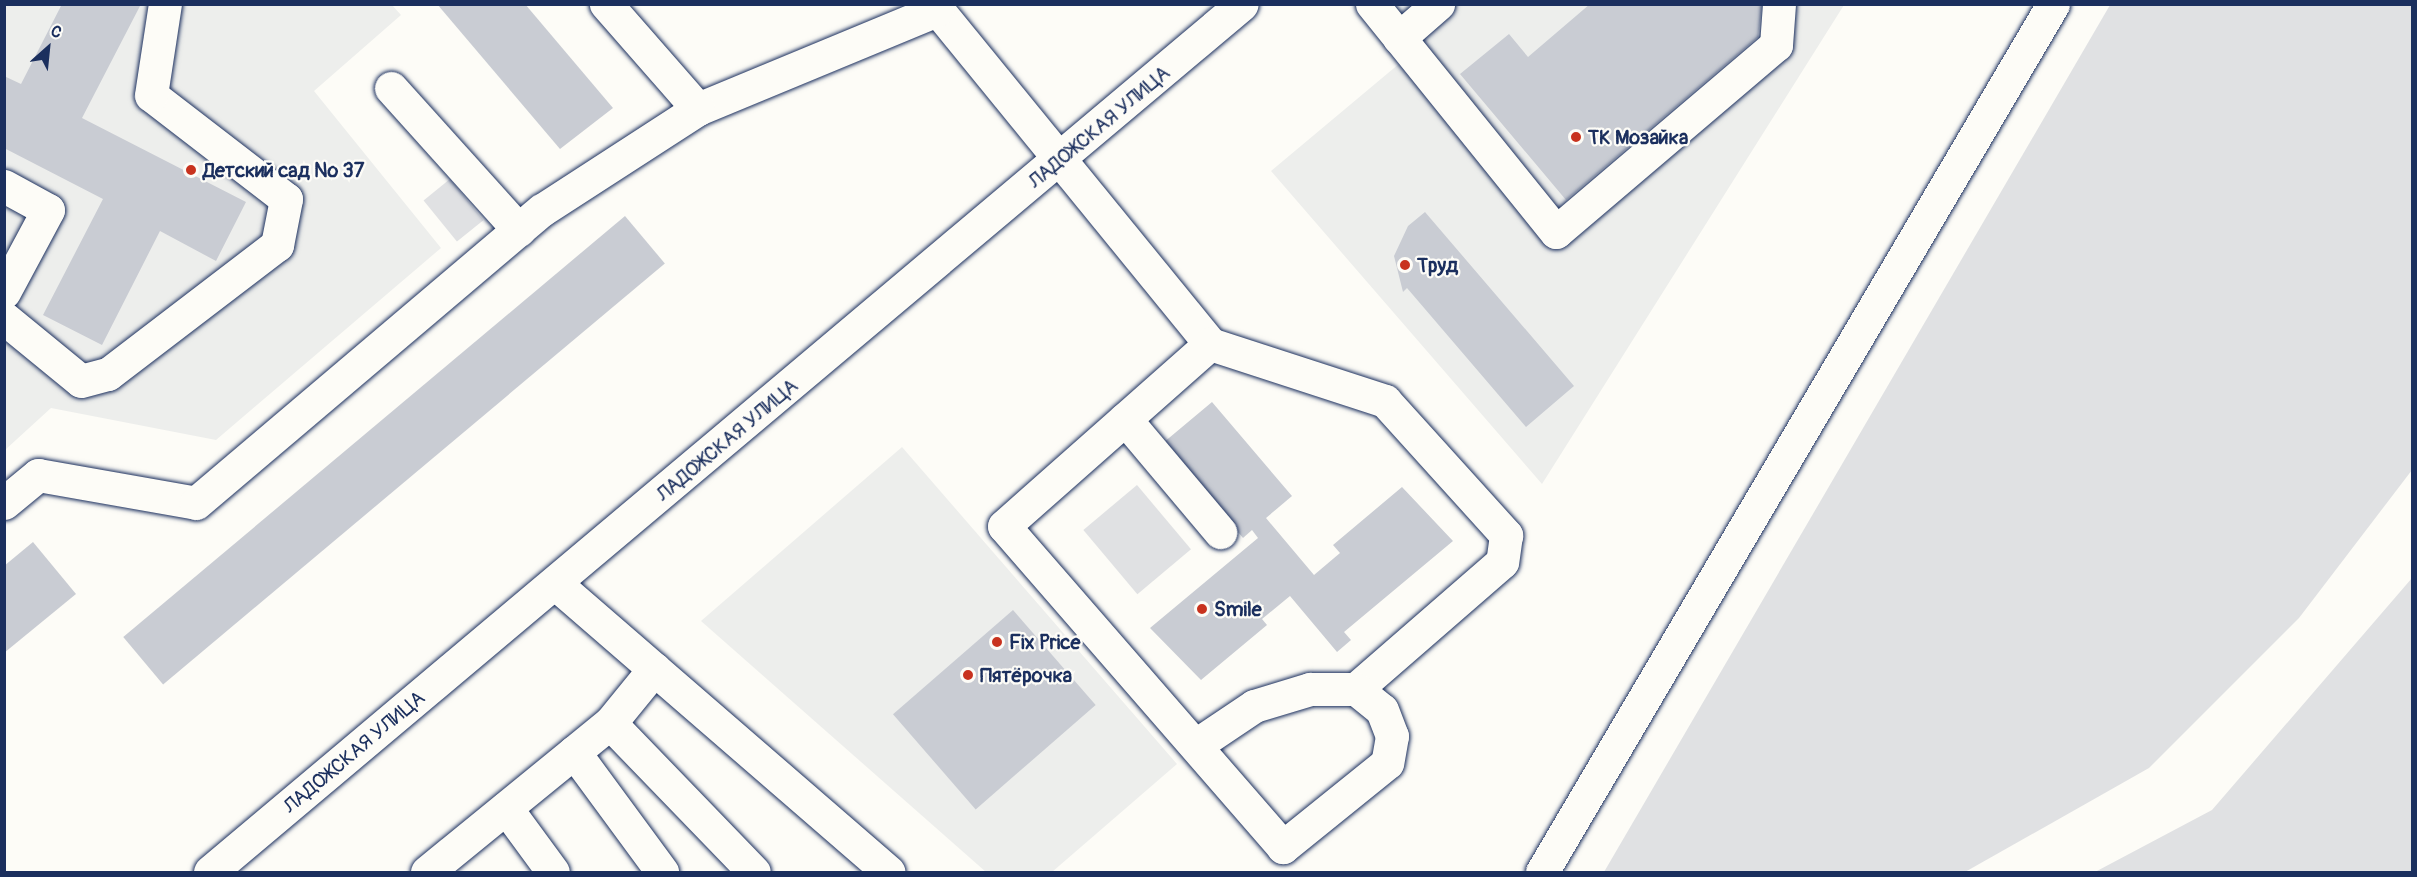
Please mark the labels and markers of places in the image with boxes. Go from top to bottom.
place label: ТК Мозайка [1588,125,1688,149]
marker: ТК Мозайка [1569,130,1583,144]
place label: Детский сад № 37 [203,158,364,182]
marker: Детский сад № 37 [184,163,198,177]
place label: Труд [1417,253,1458,277]
marker: Труд [1398,258,1412,272]
place label: Smile [1214,597,1262,621]
marker: Smile [1195,602,1209,616]
place label: Fix Price [1009,630,1080,654]
marker: Fix Price [990,635,1004,649]
place label: Пятёрочка [980,663,1072,687]
marker: Пятёрочка [961,668,975,682]

